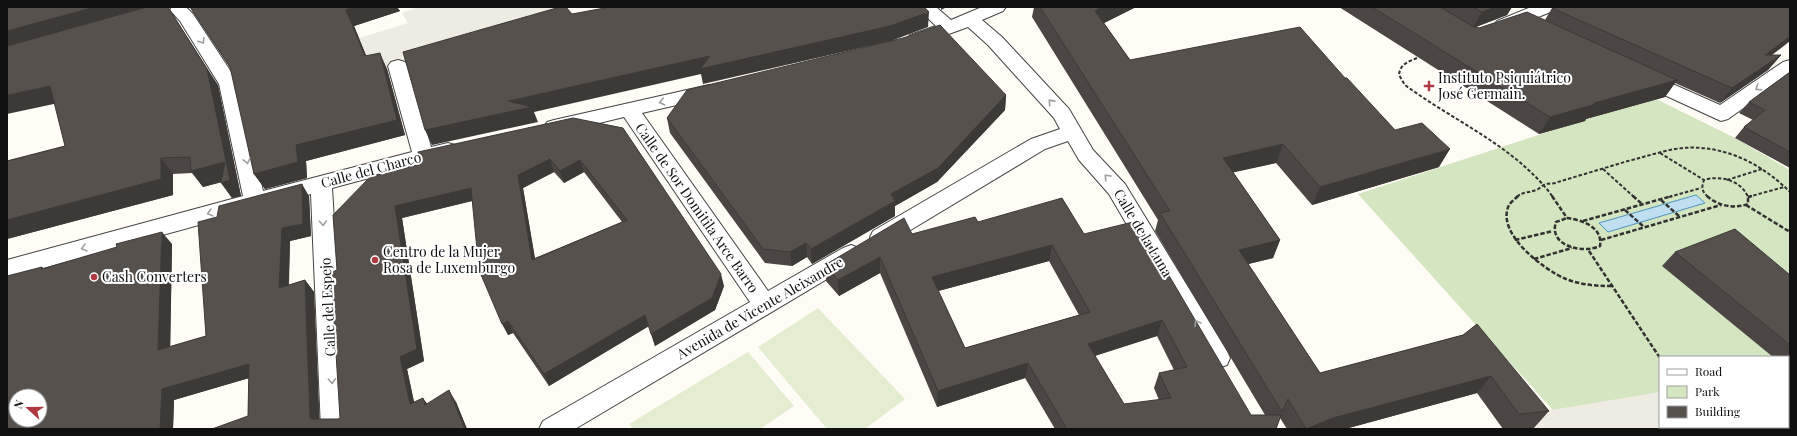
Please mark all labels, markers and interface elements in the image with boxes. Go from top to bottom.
one-way arrow [197,37,204,44]
place label: Instituto Psiquiátrico José Germain. [1437,68,1571,103]
marker: Instituto Psiquiátrico José Germain. [1423,80,1435,92]
one-way arrow [1755,83,1762,91]
one-way arrow [659,98,665,106]
one-way arrow [1048,99,1055,107]
street label: Calle de Sor Domitila Arce Barro [631,119,764,297]
street label: Calle del Charco [319,147,423,192]
one-way arrow [242,158,250,165]
one-way arrow [1104,174,1111,182]
street label: Calle de la Luna [1110,185,1177,280]
one-way arrow [206,208,213,217]
one-way arrow [319,220,328,226]
place label: Centro de la Mujer Rosa de Luxemburgo [383,242,515,277]
one-way arrow [81,243,88,251]
street label: Avenida de Vicente Aleixandre [672,252,846,364]
marker: Centro de la Mujer Rosa de Luxemburgo [370,255,380,265]
street label: Calle del Espejo [315,257,340,357]
place label: Cash Converters [102,267,207,286]
marker: Cash Converters [89,272,99,282]
one-way arrow [1194,320,1202,327]
legend [1659,356,1789,428]
text: Road [1695,363,1722,379]
one-way arrow [327,378,336,384]
text: Park [1695,383,1720,399]
north arrow [8,388,48,428]
text: N [10,398,27,411]
text: Building [1695,403,1741,419]

